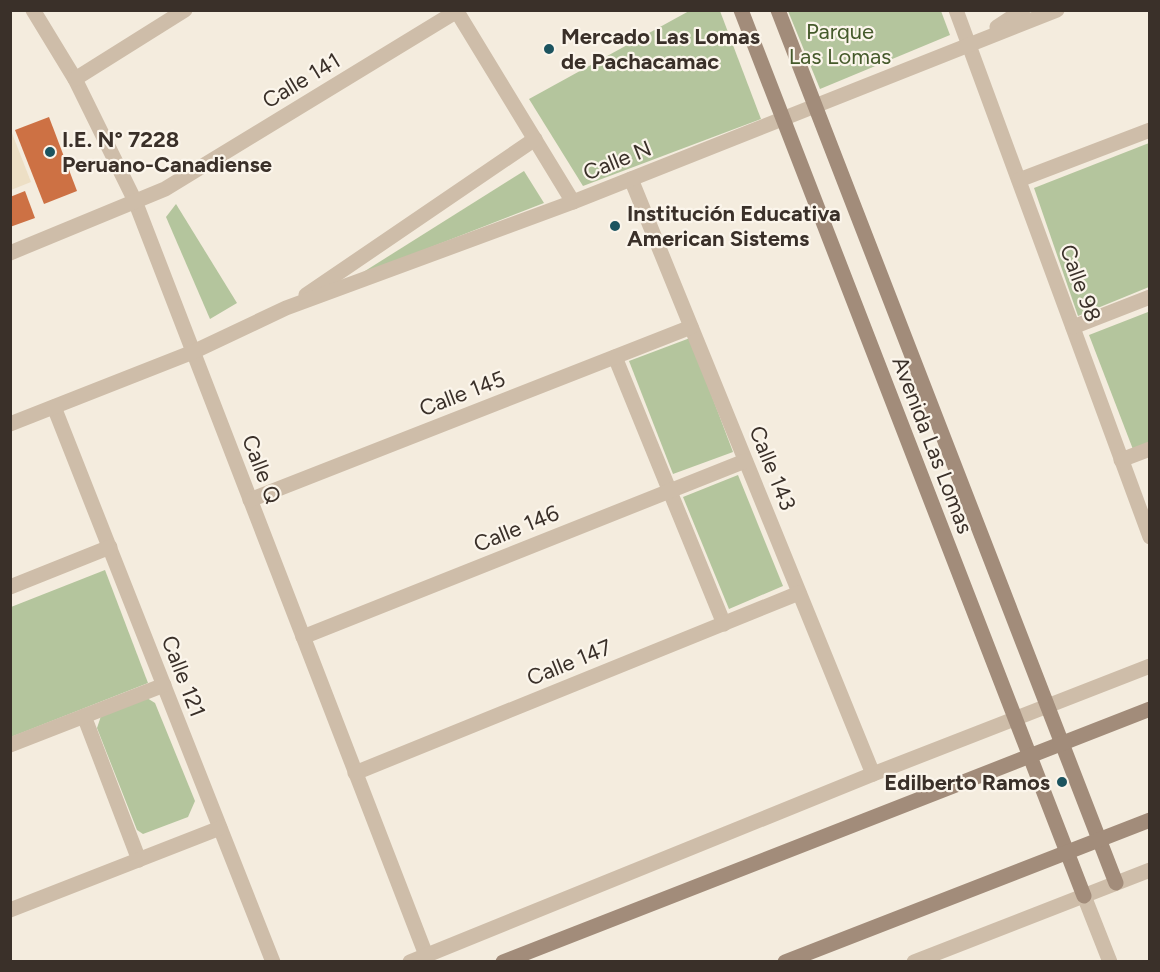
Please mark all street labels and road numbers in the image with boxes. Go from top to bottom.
street label: Calle 141 [257,47,345,114]
street label: Calle N [579,135,655,186]
street label: Calle 98 [1054,241,1107,325]
street label: Avenida Las Lomas [886,353,979,538]
street label: Calle 145 [416,365,509,422]
street label: Calle 143 [743,422,802,514]
street label: Calle Q [236,431,287,507]
street label: Calle 146 [470,499,563,558]
street label: Calle 121 [156,632,211,721]
street label: Calle 147 [523,633,616,692]

